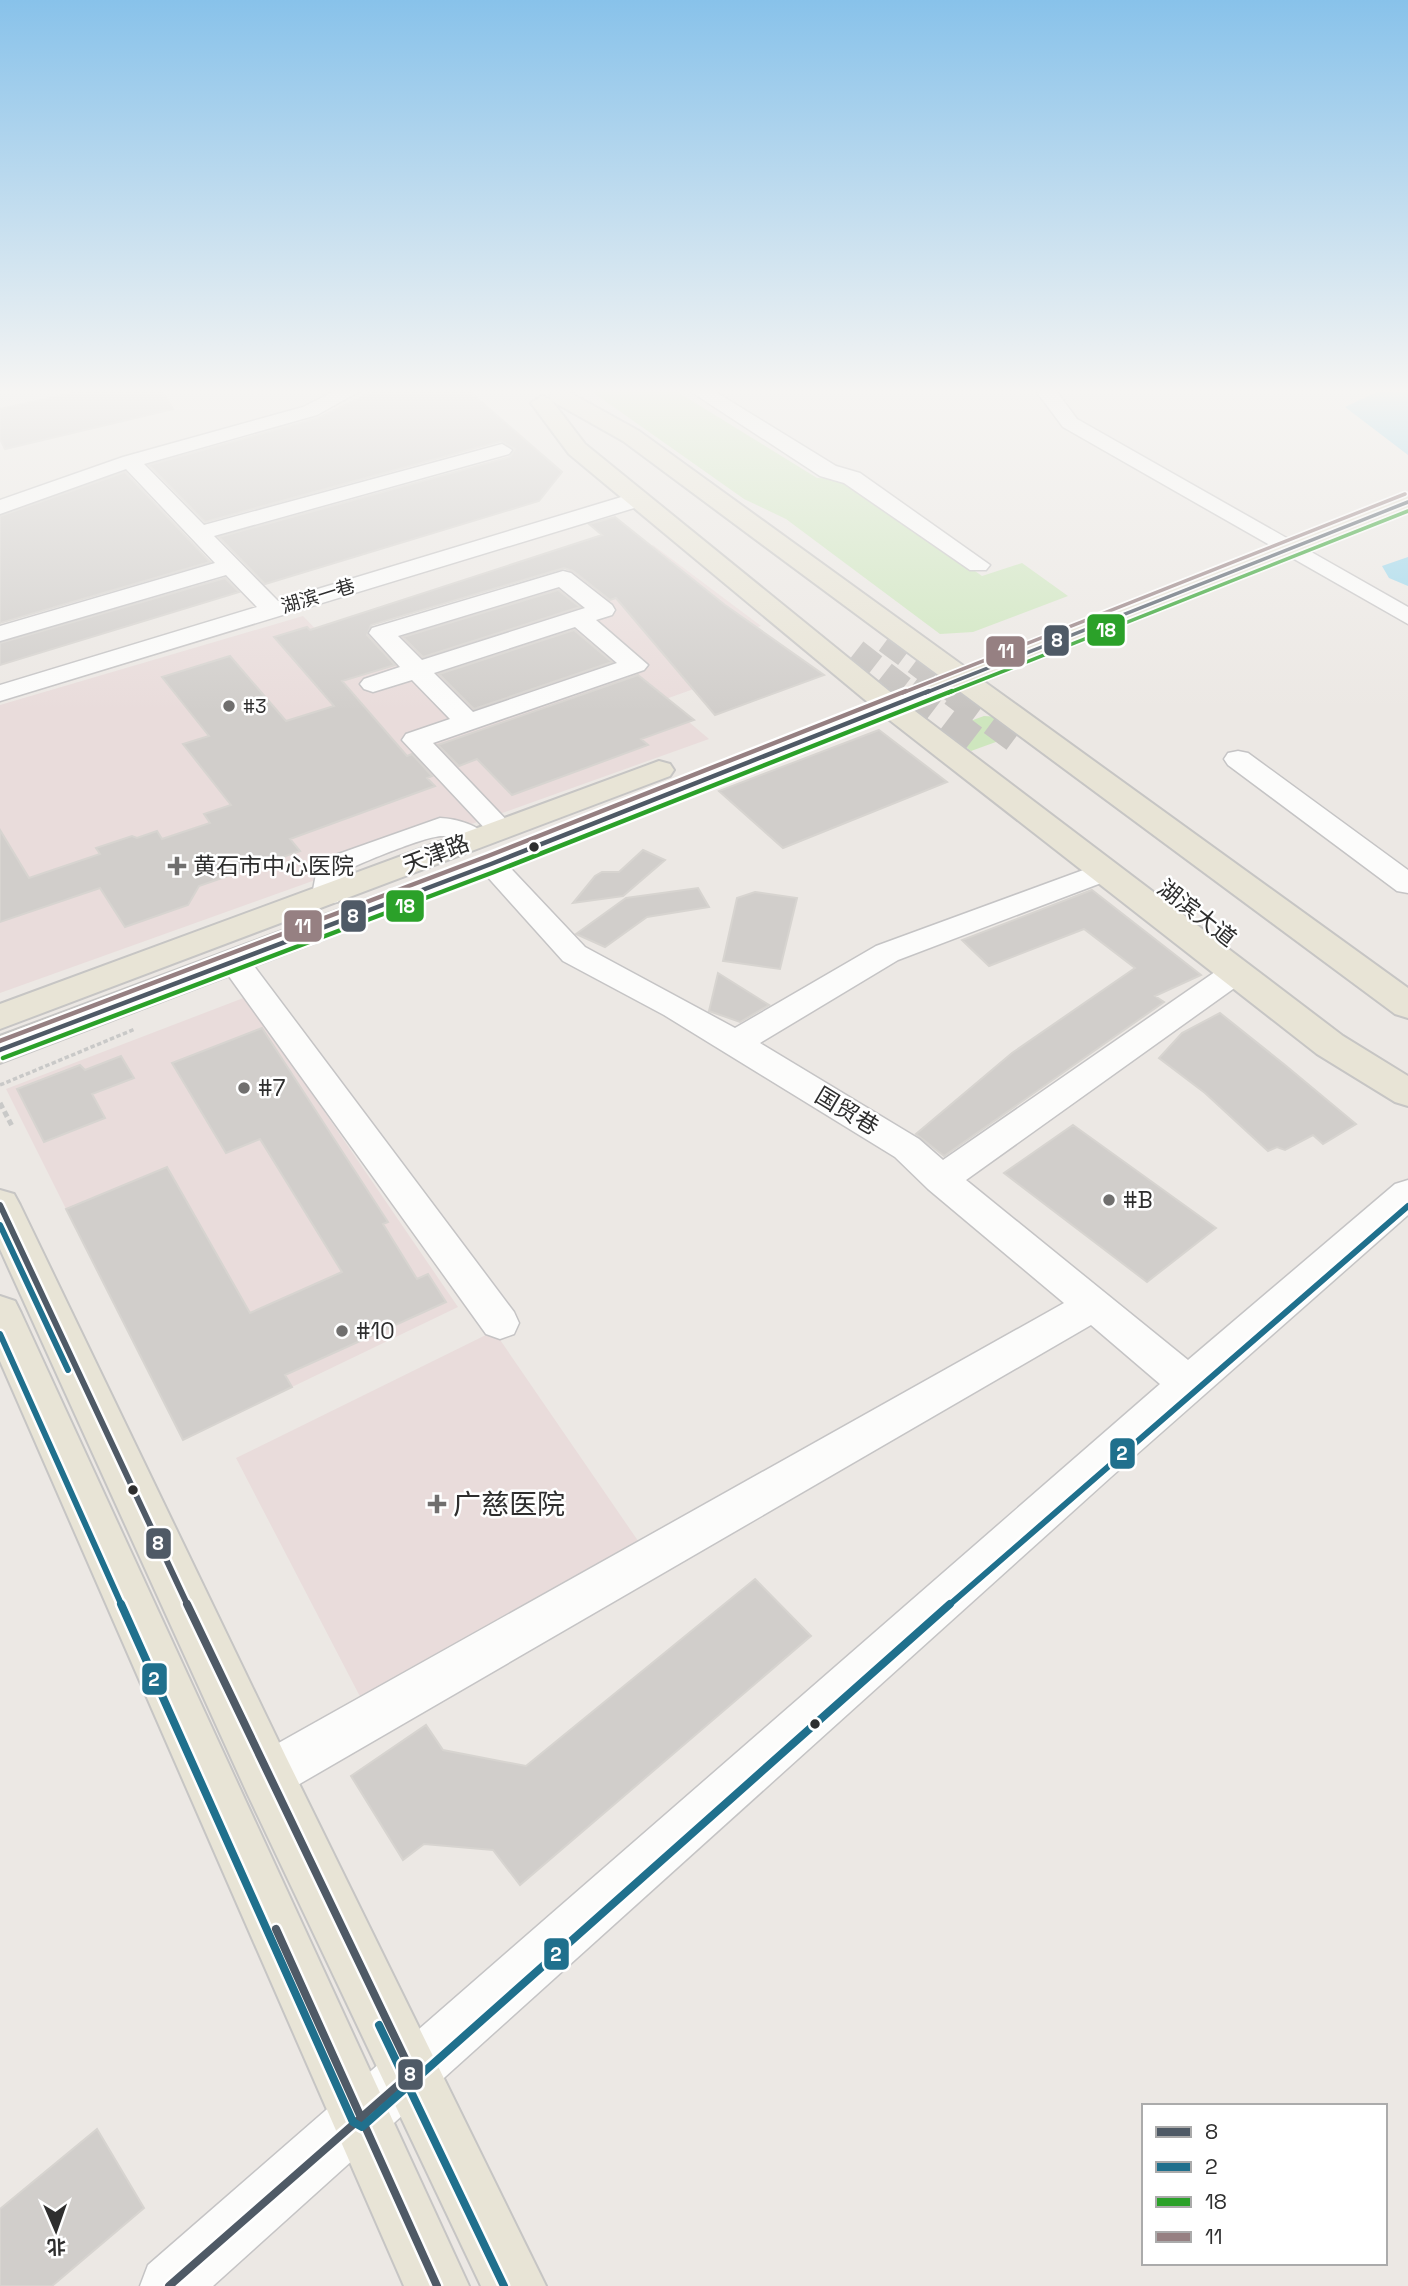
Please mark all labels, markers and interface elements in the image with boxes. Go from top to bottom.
street label: 湖滨一巷 [278,573,358,619]
line badge: 18 [1086,613,1126,647]
text: 18 [1096,618,1116,643]
line badge: 8 [1043,624,1070,657]
text: 8 [1051,628,1063,653]
line badge: 11 [985,635,1026,668]
text: 11 [997,639,1015,664]
place label: #3 [243,694,266,719]
marker: #3 [221,698,237,714]
street label: 天津路 [398,828,474,880]
unlabelled marker [527,840,541,854]
place label: 黄石市中心医院 [193,851,354,881]
marker: 黄石市中心医院 [167,856,187,876]
street label: 湖滨大道 [1152,873,1242,953]
line badge: 18 [385,889,425,923]
text: 18 [395,894,415,919]
line badge: 8 [340,899,367,933]
text: 8 [347,904,359,929]
line badge: 11 [283,909,323,943]
text: 11 [294,914,312,939]
place label: #7 [258,1073,285,1103]
marker: #7 [236,1080,252,1096]
street label: 国贸巷 [810,1080,884,1142]
place label: #B [1123,1185,1153,1215]
marker: #B [1101,1192,1117,1208]
place label: #10 [356,1316,395,1346]
marker: #10 [334,1323,350,1339]
line badge: 2 [1109,1437,1136,1470]
text: 2 [1116,1441,1128,1466]
unlabelled marker [126,1483,140,1497]
place label: 广慈医院 [453,1486,565,1522]
marker: 广慈医院 [427,1494,447,1514]
line badge: 8 [145,1527,172,1560]
text: 8 [152,1531,164,1556]
line badge: 2 [141,1662,168,1696]
text: 2 [148,1667,160,1692]
unlabelled marker [808,1717,822,1731]
line badge: 2 [543,1937,570,1971]
text: 2 [550,1942,562,1967]
line badge: 8 [397,2058,424,2091]
text: 8 [404,2062,416,2087]
legend [1142,2104,1387,2265]
text: 8 [1205,2118,1218,2145]
text: 2 [1205,2153,1218,2180]
text: 18 [1205,2188,1227,2215]
north arrow [21,2195,91,2265]
text: 11 [1205,2223,1223,2250]
text: 北 [47,2234,67,2259]

